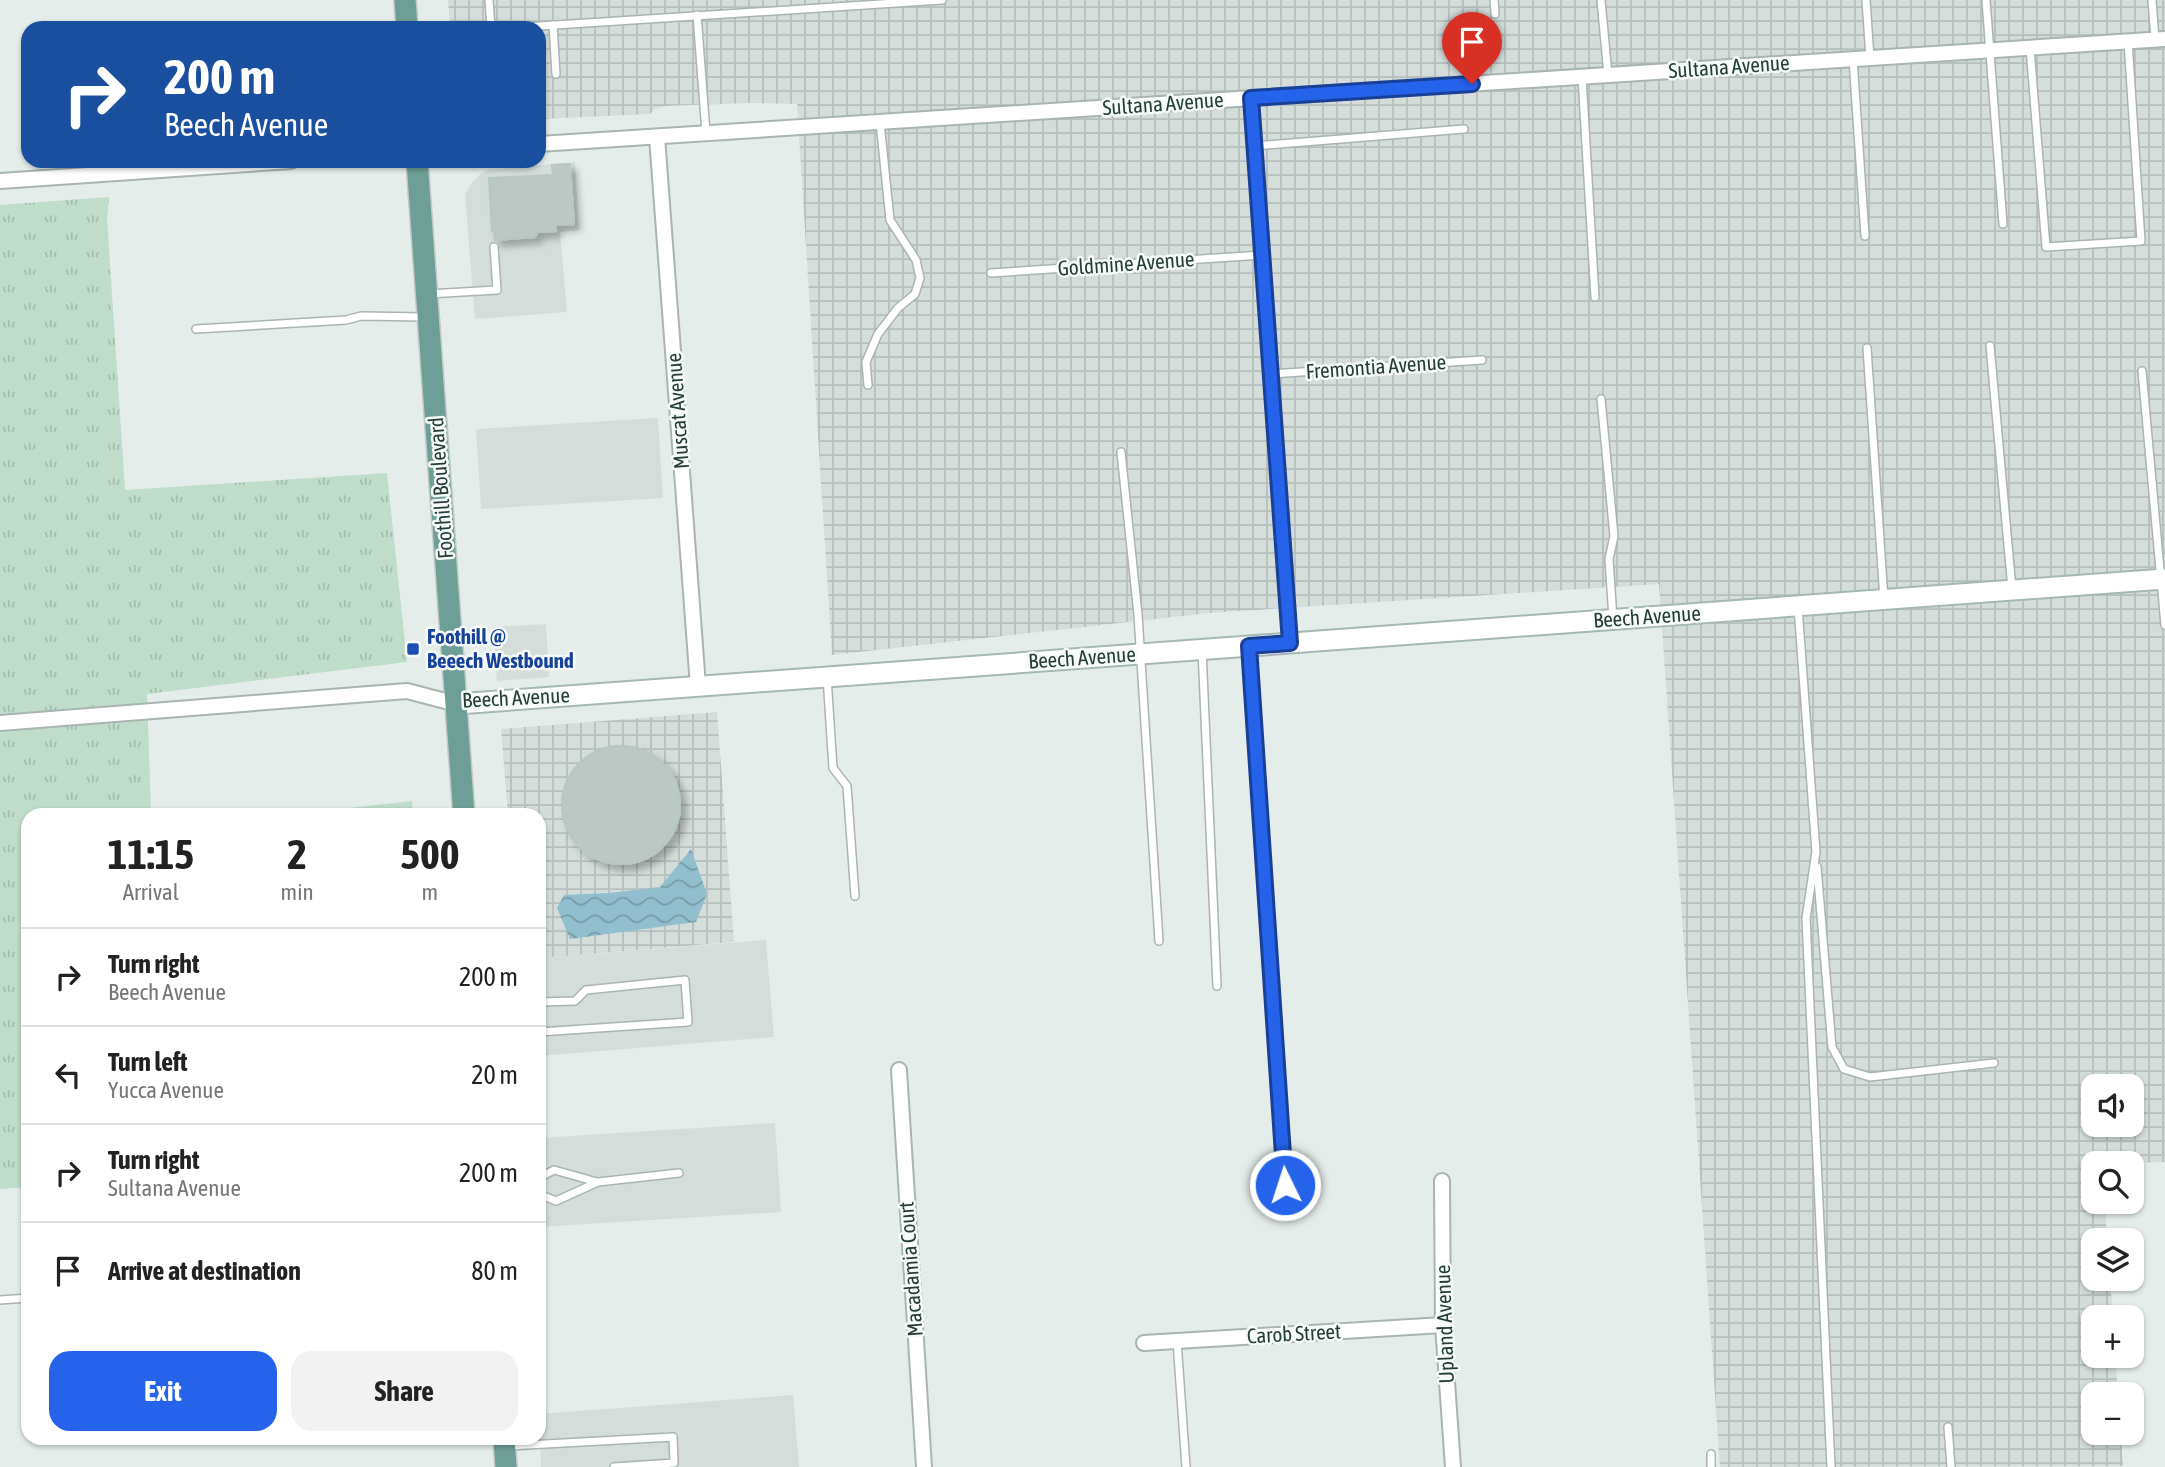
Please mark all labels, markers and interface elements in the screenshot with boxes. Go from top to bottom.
pin [1442,12.0,1502,84]
icon: arrive [1453,23,1491,61]
text: 200 m [164,48,275,104]
icon: right [49,49,140,140]
street label: Sultana Avenue [1668,50,1790,82]
street label: Sultana Avenue [1102,87,1224,119]
text: Beech Avenue [164,106,328,143]
street label: Goldmine Avenue [1057,246,1195,280]
street label: Fremontia Avenue [1305,349,1447,383]
street label: Muscat Avenue [661,352,693,470]
street label: Foothill Boulevard [423,416,457,560]
street label: Beech Avenue [1592,600,1702,632]
place label: Foothill @ Beeech Westbound [427,624,574,672]
marker: Foothill @ Beeech Westbound [405,641,421,657]
street label: Beech Avenue [1027,641,1137,673]
street label: Beech Avenue [462,682,570,712]
text: 11:15 [108,830,194,878]
text: 2 [287,830,307,878]
text: 500 [400,830,459,878]
text: Arrival [123,879,179,905]
text: min [281,879,314,905]
text: m [422,879,438,905]
text: Turn right [108,949,199,979]
icon: right [49,958,87,996]
text: 200 m [459,962,518,992]
text: Beech Avenue [108,979,226,1005]
text: Turn left [108,1047,188,1077]
icon: left [49,1056,87,1094]
text: 20 m [471,1060,518,1090]
map controls [2081,1074,2144,1445]
button: sound [2081,1074,2144,1137]
text: Yucca Avenue [108,1077,224,1103]
text: Turn right [108,1145,199,1175]
position arrow [1248,1148,1322,1222]
button: search [2081,1151,2144,1214]
icon: right [49,1154,87,1192]
text: 200 m [459,1158,518,1188]
text: Sultana Avenue [108,1175,241,1201]
street label: Macadamia Court [893,1201,927,1337]
button: layers [2081,1228,2144,1291]
icon: arrive [49,1252,87,1290]
text: Arrive at destination [108,1256,301,1286]
text: 80 m [471,1256,518,1286]
street label: Upland Avenue [1430,1264,1458,1384]
button: + [2081,1305,2144,1368]
street label: Carob Street [1246,1319,1342,1347]
button: Exit [49,1351,277,1431]
button: Share [291,1351,518,1431]
button: − [2081,1382,2144,1445]

